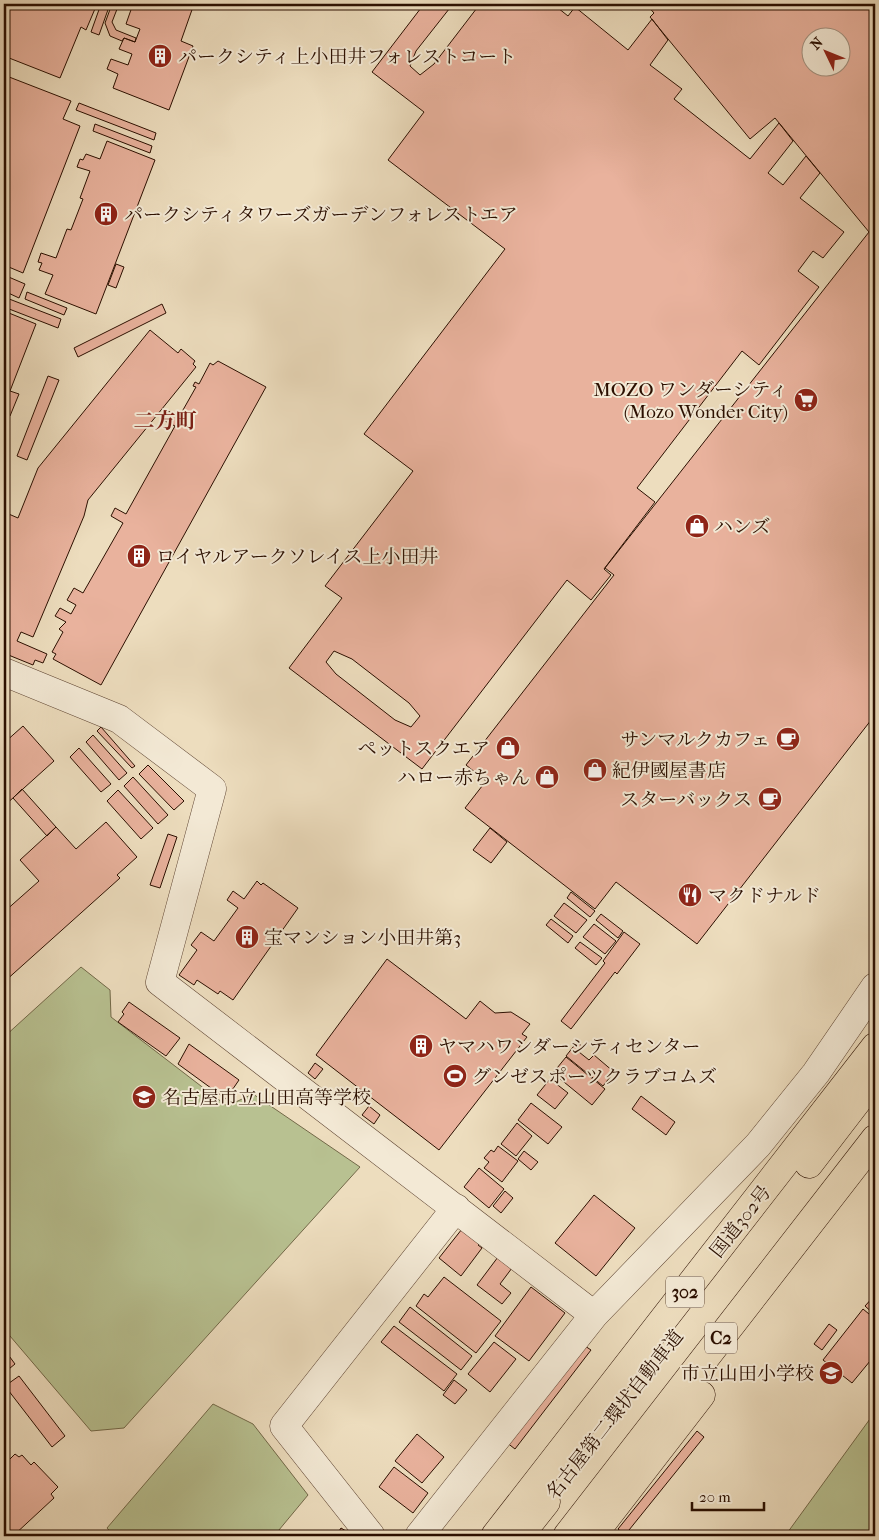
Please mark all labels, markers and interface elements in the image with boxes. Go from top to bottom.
north arrow [802,28,852,78]
text: N [807,34,827,53]
building icon: パークシティ上小田井フォレストコート [147,43,173,69]
place label: パークシティ上小田井フォレストコート [178,46,516,68]
building icon: パークシティタワーズガーデンフォレストエア [93,201,119,227]
place label: パークシティタワーズガーデンフォレストエア [124,204,518,226]
place label: MOZO ワンダーシティ (Mozo Wonder City) [593,379,788,423]
supermarket icon: MOZO ワンダーシティ (Mozo Wonder City) [793,387,819,413]
district label: 二方町 [134,409,197,433]
shop icon: ハンズ [684,513,710,539]
place label: ハンズ [714,516,770,538]
building icon: ロイヤルアークソレイス上小田井 [126,543,152,569]
place label: ロイヤルアークソレイス上小田井 [156,546,439,568]
cafe icon: サンマルクカフェ [775,726,801,752]
place label: サンマルクカフェ [620,729,770,751]
shop icon: ペットスクエア [495,735,521,761]
place label: ペットスクエア [358,738,490,760]
shop icon: 紀伊國屋書店 [582,757,608,783]
place label: 紀伊國屋書店 [612,760,726,782]
shop icon: ハロー赤ちゃん [534,764,560,790]
place label: ハロー赤ちゃん [397,767,530,789]
cafe icon: スターバックス [757,786,783,812]
place label: スターバックス [620,789,752,811]
restaurant icon: マクドナルド [677,882,703,908]
place label: マクドナルド [708,885,821,907]
building icon: 宝マンション小田井第3 [234,924,260,950]
place label: 宝マンション小田井第3 [264,927,461,949]
building icon: ヤマハワンダーシティセンター [408,1033,434,1059]
place label: ヤマハワンダーシティセンター [438,1036,700,1058]
sports icon: グンゼスポーツクラブコムズ [442,1063,468,1089]
place label: グンゼスポーツクラブコムズ [472,1066,717,1088]
school or university icon: 名古屋市立山田高等学校 [131,1084,157,1110]
place label: 名古屋市立山田高等学校 [162,1087,371,1109]
street label: 国道302号 [706,1181,776,1262]
road number: 302 [666,1276,704,1308]
road number: C2 [705,1322,737,1354]
street label: 名古屋第二環状自動車道 [542,1325,688,1504]
school or university icon: 市立山田小学校 [818,1360,844,1386]
place label: 市立山田小学校 [681,1363,814,1385]
scale bar [692,1480,764,1512]
text: 20 m [699,1488,731,1506]

